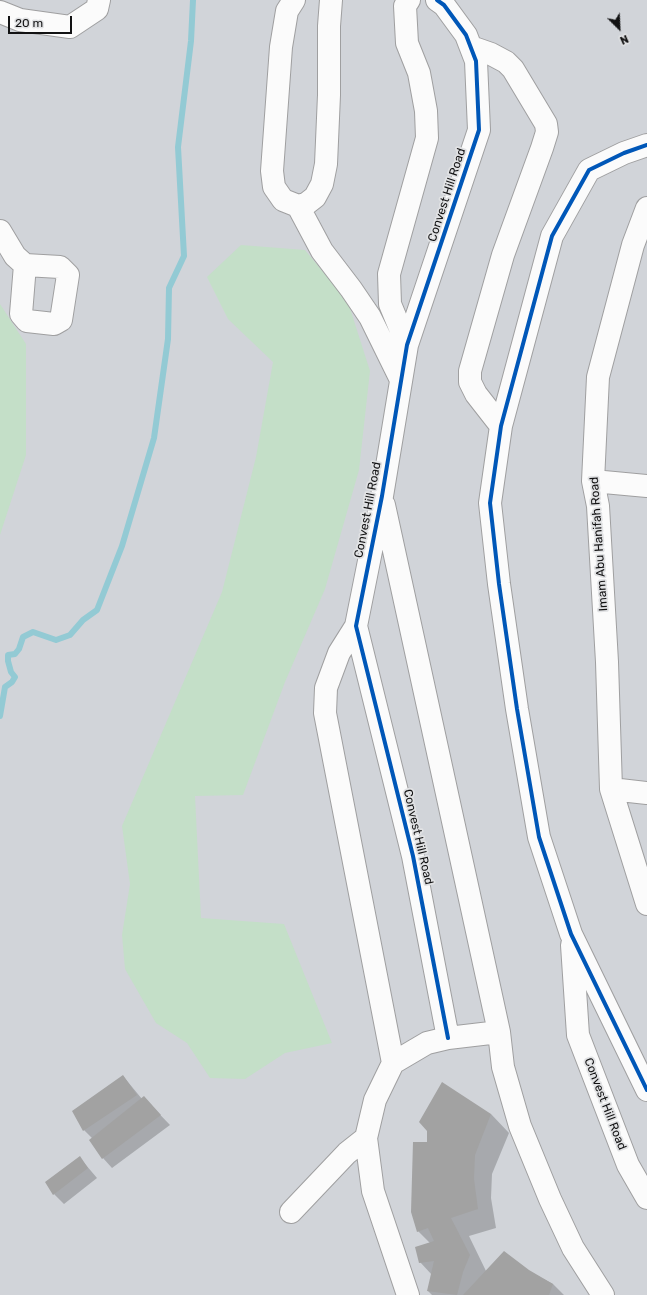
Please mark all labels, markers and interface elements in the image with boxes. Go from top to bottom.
scale bar [10,8,74,34]
north arrow [599,8,639,48]
text: 20 m [15,16,43,30]
text: N [618,32,630,47]
street label: Convest Hill Road [425,146,469,244]
street label: Convest Hill Road [352,461,384,559]
street label: Imam Abu Hanifah Road [587,476,611,612]
street label: Convest Hill Road [400,788,436,886]
street label: Convest Hill Road [581,1056,629,1152]

